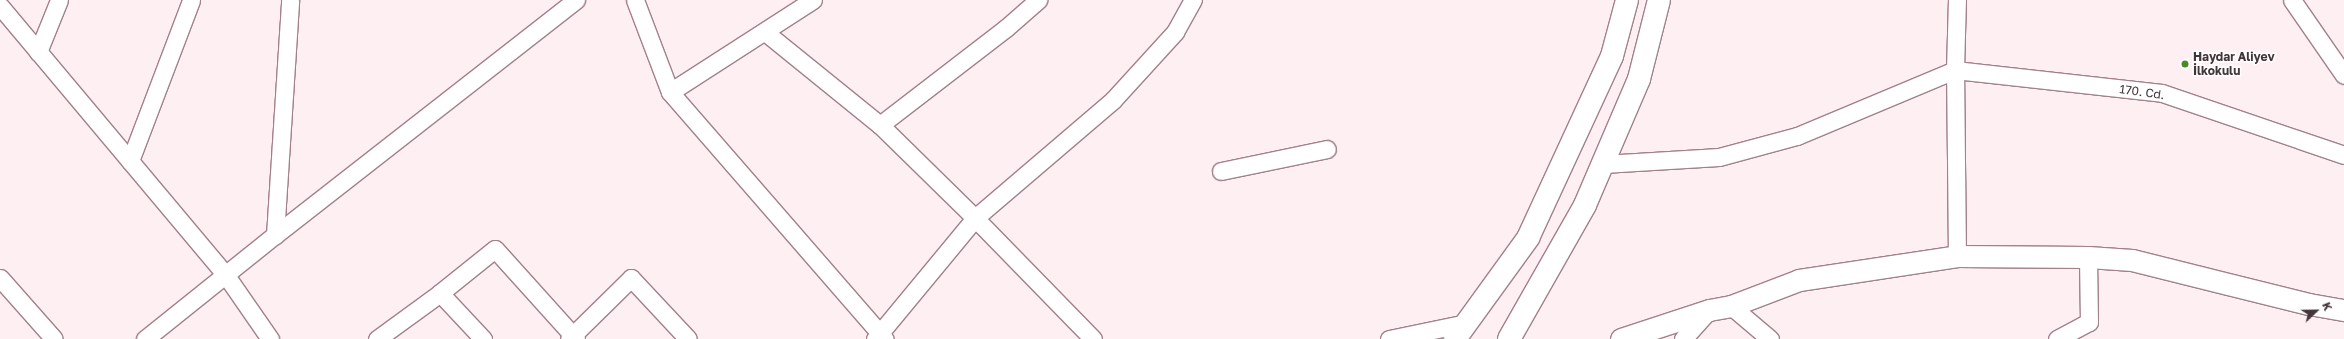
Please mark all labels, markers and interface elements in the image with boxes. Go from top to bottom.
place label: Haydar Aliyev İlkokulu [2193,50,2275,78]
marker: Haydar Aliyev İlkokulu [2180,59,2190,69]
street label: 170. Cd. [2119,82,2165,102]
north arrow [2296,291,2336,331]
text: K [2320,300,2335,312]

